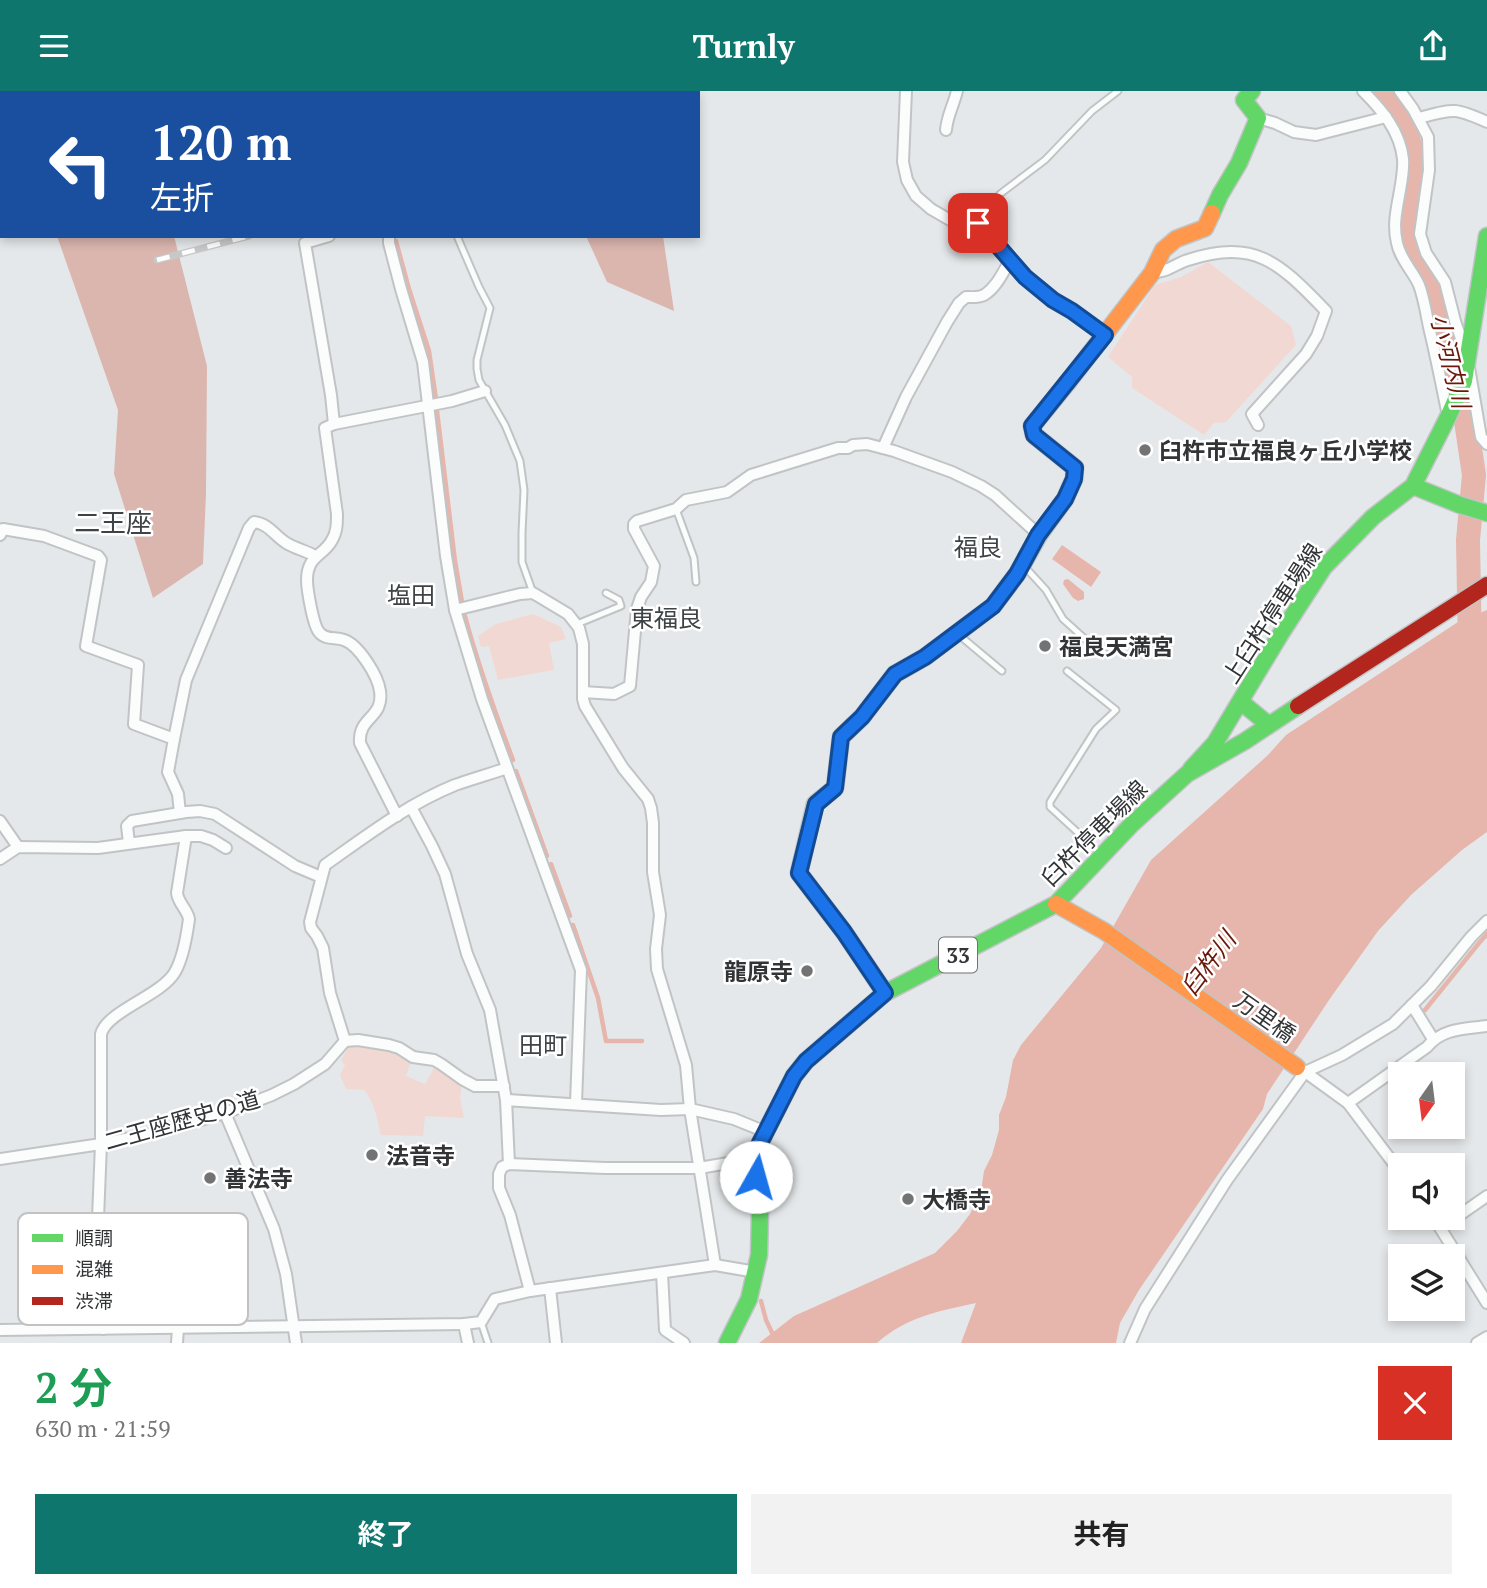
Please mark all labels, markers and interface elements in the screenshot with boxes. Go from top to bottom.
text: Turnly [692,25,795,67]
icon: menu [35,27,73,65]
icon: share [1414,27,1452,65]
text: 120 m [150,109,292,174]
icon: left [35,119,126,210]
text: 左折 [150,176,214,218]
pin [948,193,1008,253]
icon: arrive [959,204,997,242]
water label: 小河内川 [1424,311,1479,414]
place label: 臼杵市立福良ヶ丘小学校 [1159,435,1412,466]
marker: 臼杵市立福良ヶ丘小学校 [1137,442,1153,458]
district label: 二王座 [74,505,152,539]
district label: 福良 [954,531,1002,563]
street label: 上臼杵停車場線 [1215,537,1329,689]
district label: 塩田 [387,579,435,611]
district label: 東福良 [630,602,702,634]
place label: 福良天満宮 [1059,631,1174,662]
marker: 福良天満宮 [1037,638,1053,654]
street label: 臼杵停車場線 [1034,773,1154,893]
water label: 臼杵川 [1174,922,1244,1001]
road number: 33 [939,937,977,973]
place label: 龍原寺 [724,956,793,987]
marker: 龍原寺 [799,963,815,979]
street label: 万里橋 [1228,985,1302,1049]
district label: 田町 [519,1029,567,1061]
north arrow [1388,1062,1465,1139]
map controls [1388,1062,1465,1321]
street label: 二王座歴史の道 [100,1083,264,1157]
place label: 法音寺 [386,1140,455,1171]
position arrow [719,1140,793,1214]
marker: 法音寺 [364,1147,380,1163]
button: sound [1388,1153,1465,1230]
place label: 善法寺 [224,1163,293,1194]
marker: 善法寺 [202,1170,218,1186]
place label: 大橋寺 [922,1184,991,1215]
marker: 大橋寺 [900,1191,916,1207]
legend [18,1213,248,1325]
text: 順調 [75,1225,113,1250]
button: layers [1388,1244,1465,1321]
text: 混雑 [75,1256,113,1281]
text: 渋滞 [75,1288,113,1313]
text: 2 分 [35,1359,112,1415]
button: close [1378,1366,1452,1440]
text: 630 m · 21:59 [35,1413,170,1444]
button: 終了 [35,1494,737,1574]
button: 共有 [751,1494,1452,1574]

